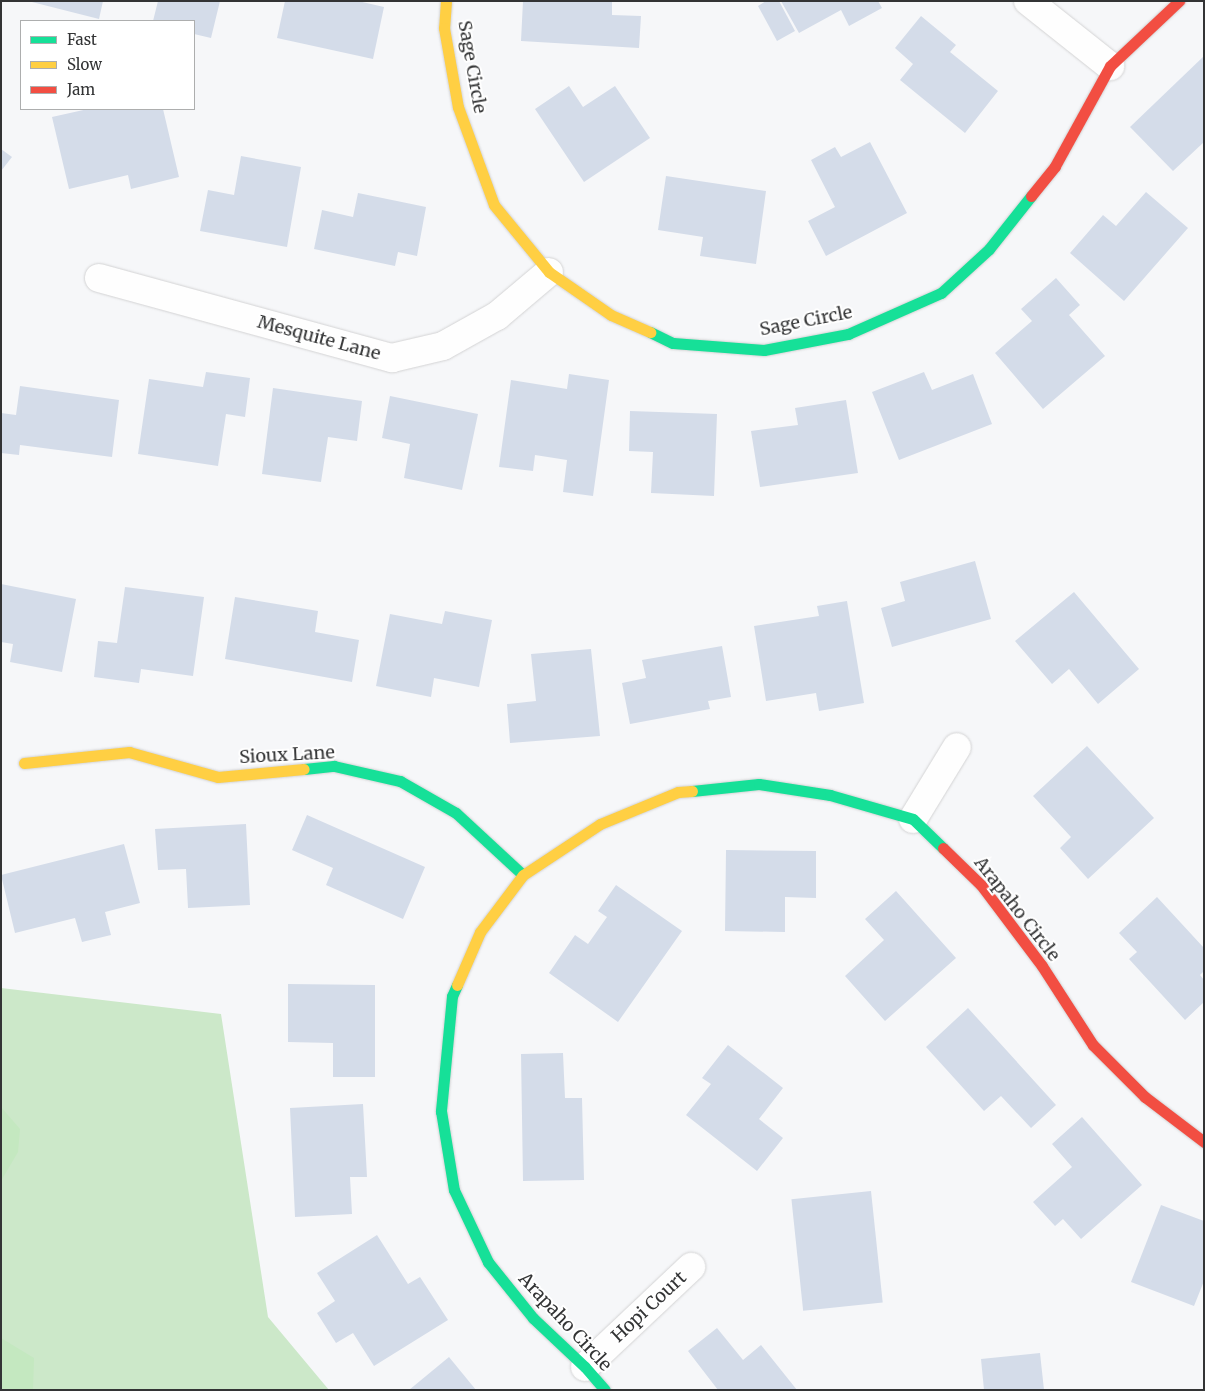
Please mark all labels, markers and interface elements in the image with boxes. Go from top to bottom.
street label: Sage Circle [453,19,491,115]
legend [20,20,195,110]
text: Fast [67,30,97,49]
text: Slow [67,55,102,74]
text: Jam [67,80,95,99]
street label: Sage Circle [758,301,854,341]
street label: Mesquite Lane [255,311,383,365]
street label: Sioux Lane [239,742,335,768]
street label: Arapaho Circle [970,852,1064,966]
street label: Hopi Court [607,1267,691,1347]
street label: Arapaho Circle [514,1268,616,1376]

